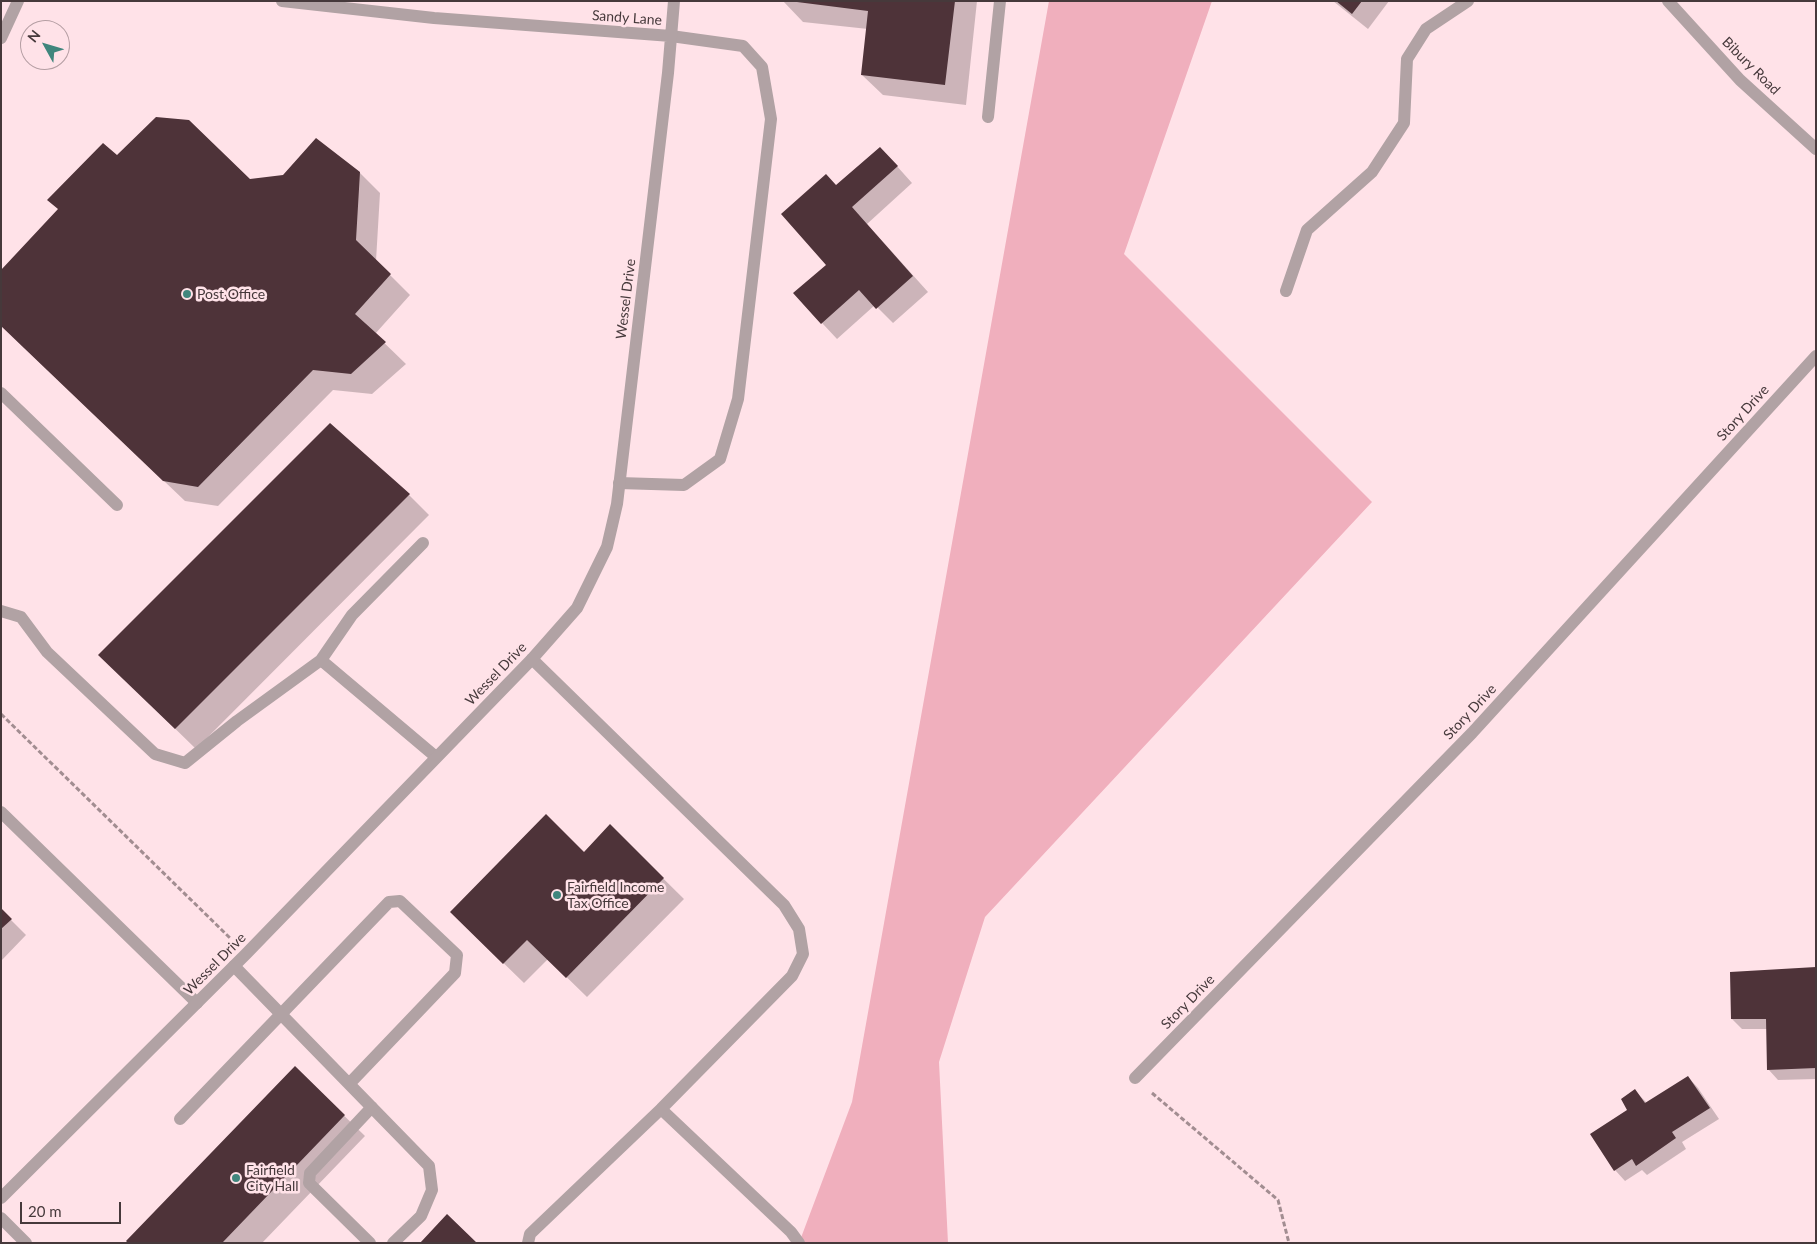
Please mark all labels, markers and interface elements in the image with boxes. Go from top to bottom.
street label: Sandy Lane [591,7,663,29]
north arrow [20,20,70,70]
text: N [24,26,44,45]
street label: Bibury Road [1719,34,1783,98]
street label: Wessel Drive [613,258,639,340]
place label: Post Office [197,286,265,302]
marker: Post Office [181,288,193,300]
street label: Story Drive [1714,382,1772,444]
street label: Wessel Drive [462,639,530,709]
street label: Story Drive [1440,681,1500,743]
place label: Fairfield Income Tax Office [567,879,665,912]
marker: Fairfield Income Tax Office [551,889,563,901]
street label: Wessel Drive [180,929,250,999]
street label: Story Drive [1158,971,1218,1033]
place label: Fairfield City Hall [246,1162,299,1194]
marker: Fairfield City Hall [230,1172,242,1184]
scale bar [22,1192,124,1224]
text: 20 m [28,1202,62,1220]

